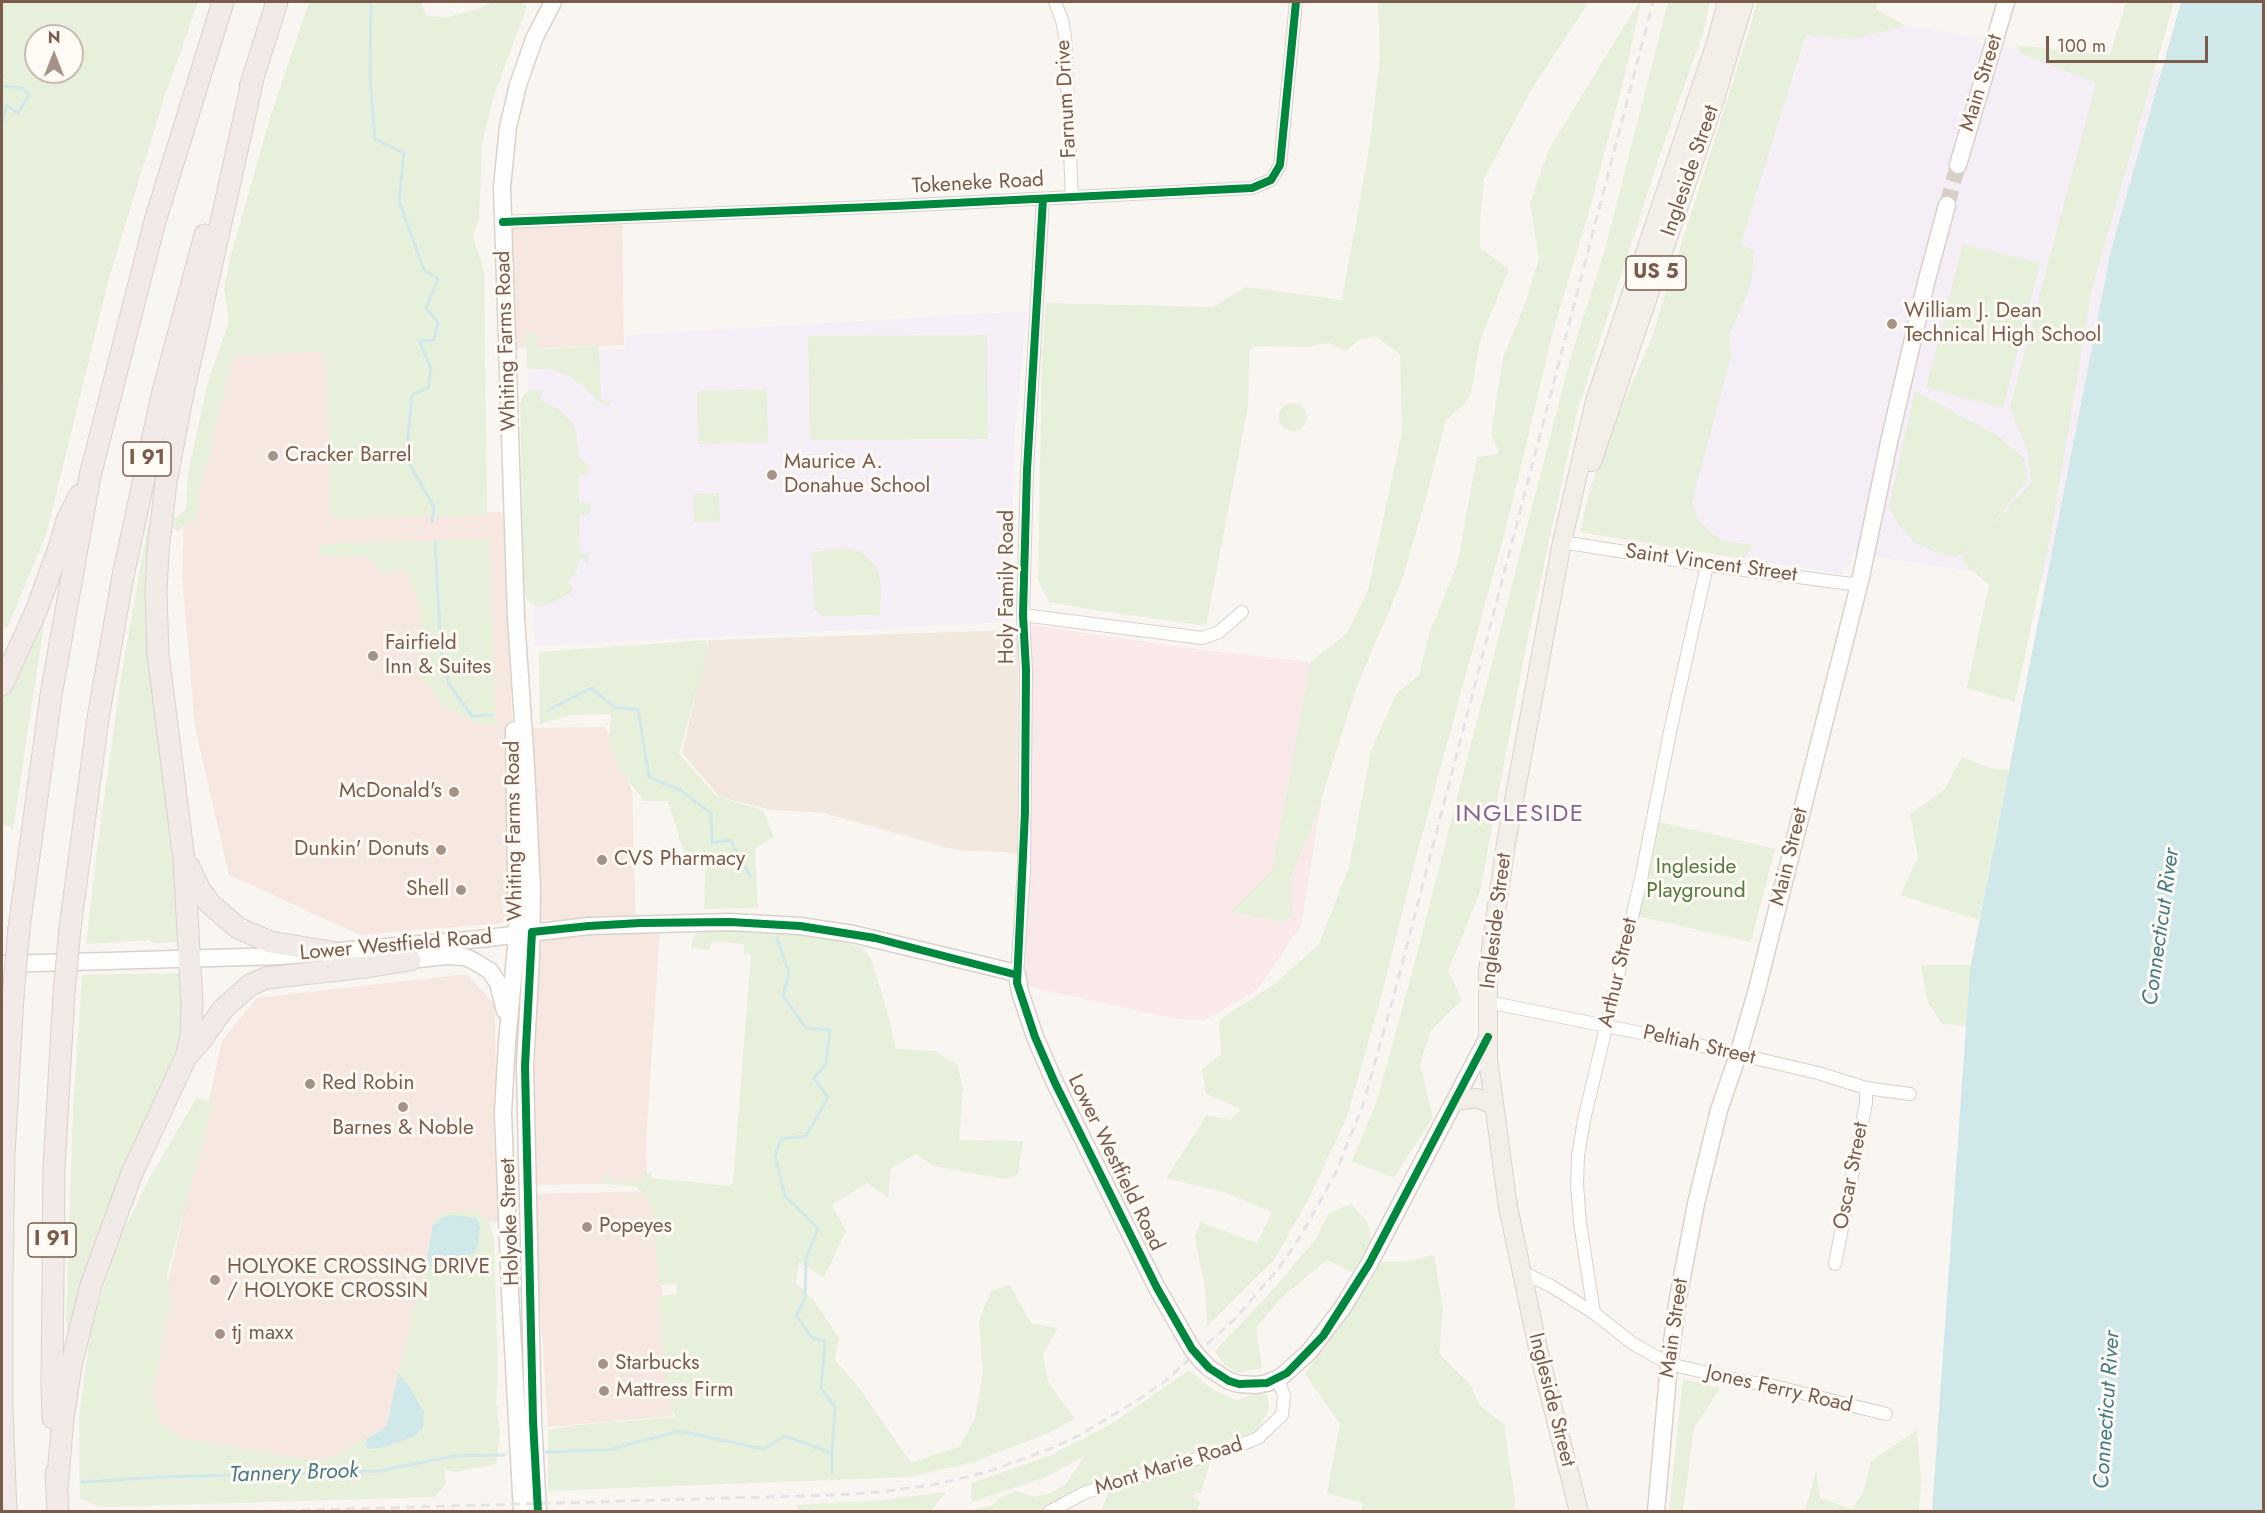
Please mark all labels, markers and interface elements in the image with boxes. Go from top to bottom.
north arrow [24,24,84,84]
scale bar [2049,24,2211,62]
text: N [48,26,60,49]
street label: Main Street [1955,31,2009,135]
text: 100 m [2057,33,2106,59]
street label: Farnum Drive [1051,39,1083,159]
street label: Ingleside Street [1657,102,1725,240]
street label: Tokeneke Road [911,168,1045,200]
street label: Whiting Farms Road [491,250,523,432]
road number: US 5 [1626,256,1686,290]
place label: William J. Dean Technical High School [1904,299,2101,349]
marker: William J. Dean Technical High School [1885,317,1899,331]
road number: I 91 [123,442,171,476]
place label: Cracker Barrel [285,443,412,469]
marker: Cracker Barrel [266,449,280,463]
place label: Maurice A. Donahue School [784,450,930,500]
marker: Maurice A. Donahue School [765,468,779,482]
street label: Holy Family Road [995,510,1021,664]
street label: Saint Vincent Street [1624,539,1798,589]
place label: Fairfield Inn & Suites [385,631,491,681]
marker: Fairfield Inn & Suites [366,649,380,663]
street label: Whiting Farms Road [501,740,529,922]
place label: McDonald's [339,779,442,805]
marker: McDonald's [447,785,461,799]
district label: INGLESIDE [1455,801,1585,829]
street label: Main Street [1766,805,1814,909]
place label: Dunkin' Donuts [294,837,429,863]
marker: Dunkin' Donuts [434,843,448,857]
place label: CVS Pharmacy [614,847,745,873]
water label: Connecticut River [2138,847,2186,1007]
street label: Ingleside Street [1476,852,1518,990]
marker: CVS Pharmacy [595,853,609,867]
park label: Ingleside Playground [1646,855,1746,905]
place label: Shell [406,877,449,903]
marker: Shell [454,883,468,897]
street label: Arthur Street [1594,916,1644,1030]
street label: Lower Westfield Road [299,925,493,967]
street label: Peltiah Street [1640,1021,1758,1071]
place label: Red Robin [322,1071,415,1097]
street label: Lower Westfield Road [1061,1071,1169,1255]
marker: Red Robin [303,1077,317,1091]
marker: Barnes & Noble [396,1100,410,1114]
place label: Barnes & Noble [332,1116,474,1142]
street label: Oscar Street [1829,1120,1875,1232]
street label: Holyoke Street [496,1158,526,1286]
place label: Popeyes [599,1214,672,1240]
marker: Popeyes [580,1220,594,1234]
road number: I 91 [28,1223,76,1257]
place label: HOLYOKE CROSSING DRIVE / HOLYOKE CROSSIN [227,1255,490,1305]
marker: HOLYOKE CROSSING DRIVE / HOLYOKE CROSSIN [208,1273,222,1287]
street label: Main Street [1656,1277,1694,1379]
place label: tj maxx [232,1321,293,1347]
marker: tj maxx [213,1327,227,1341]
water label: Connecticut River [2089,1330,2127,1490]
street label: Ingleside Street [1522,1331,1580,1469]
place label: Starbucks [615,1351,700,1377]
marker: Starbucks [596,1357,610,1371]
street label: Jones Ferry Road [1703,1361,1855,1419]
place label: Mattress Firm [616,1378,734,1404]
marker: Mattress Firm [597,1384,611,1398]
street label: Mont Marie Road [1092,1433,1246,1501]
water label: Tannery Brook [229,1459,359,1489]

